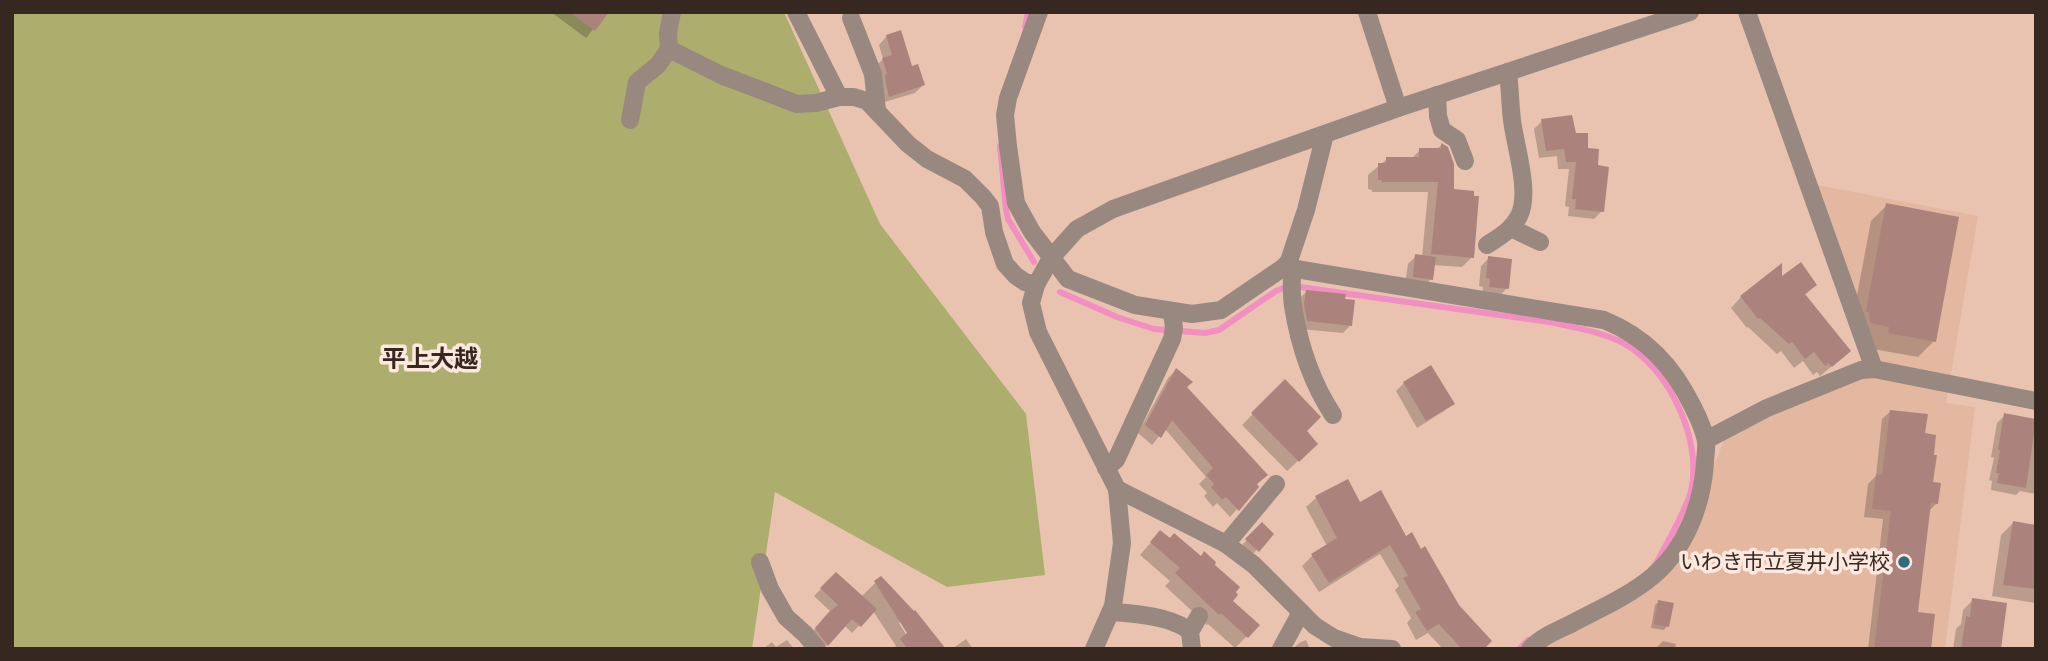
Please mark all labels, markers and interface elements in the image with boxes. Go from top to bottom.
district label: 平上大越 [382,341,478,376]
place label: いわき市立夏井小学校 [1680,547,1890,577]
marker: いわき市立夏井小学校 [1896,554,1912,570]

